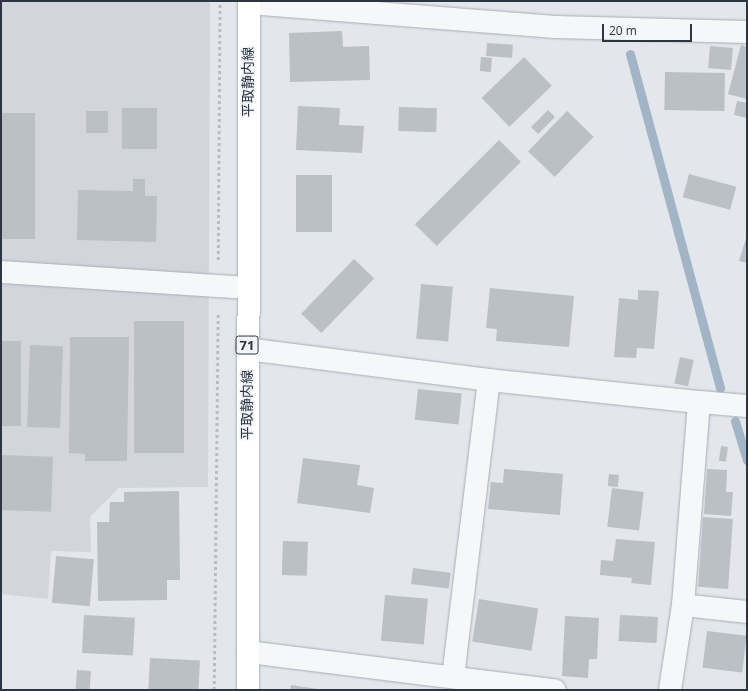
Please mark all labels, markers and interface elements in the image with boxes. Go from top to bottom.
scale bar [604,16,694,42]
text: 20 m [609,22,637,39]
street label: 平取静内線 [240,47,256,117]
road number: 71 [235,334,259,356]
street label: 平取静内線 [239,370,255,440]

